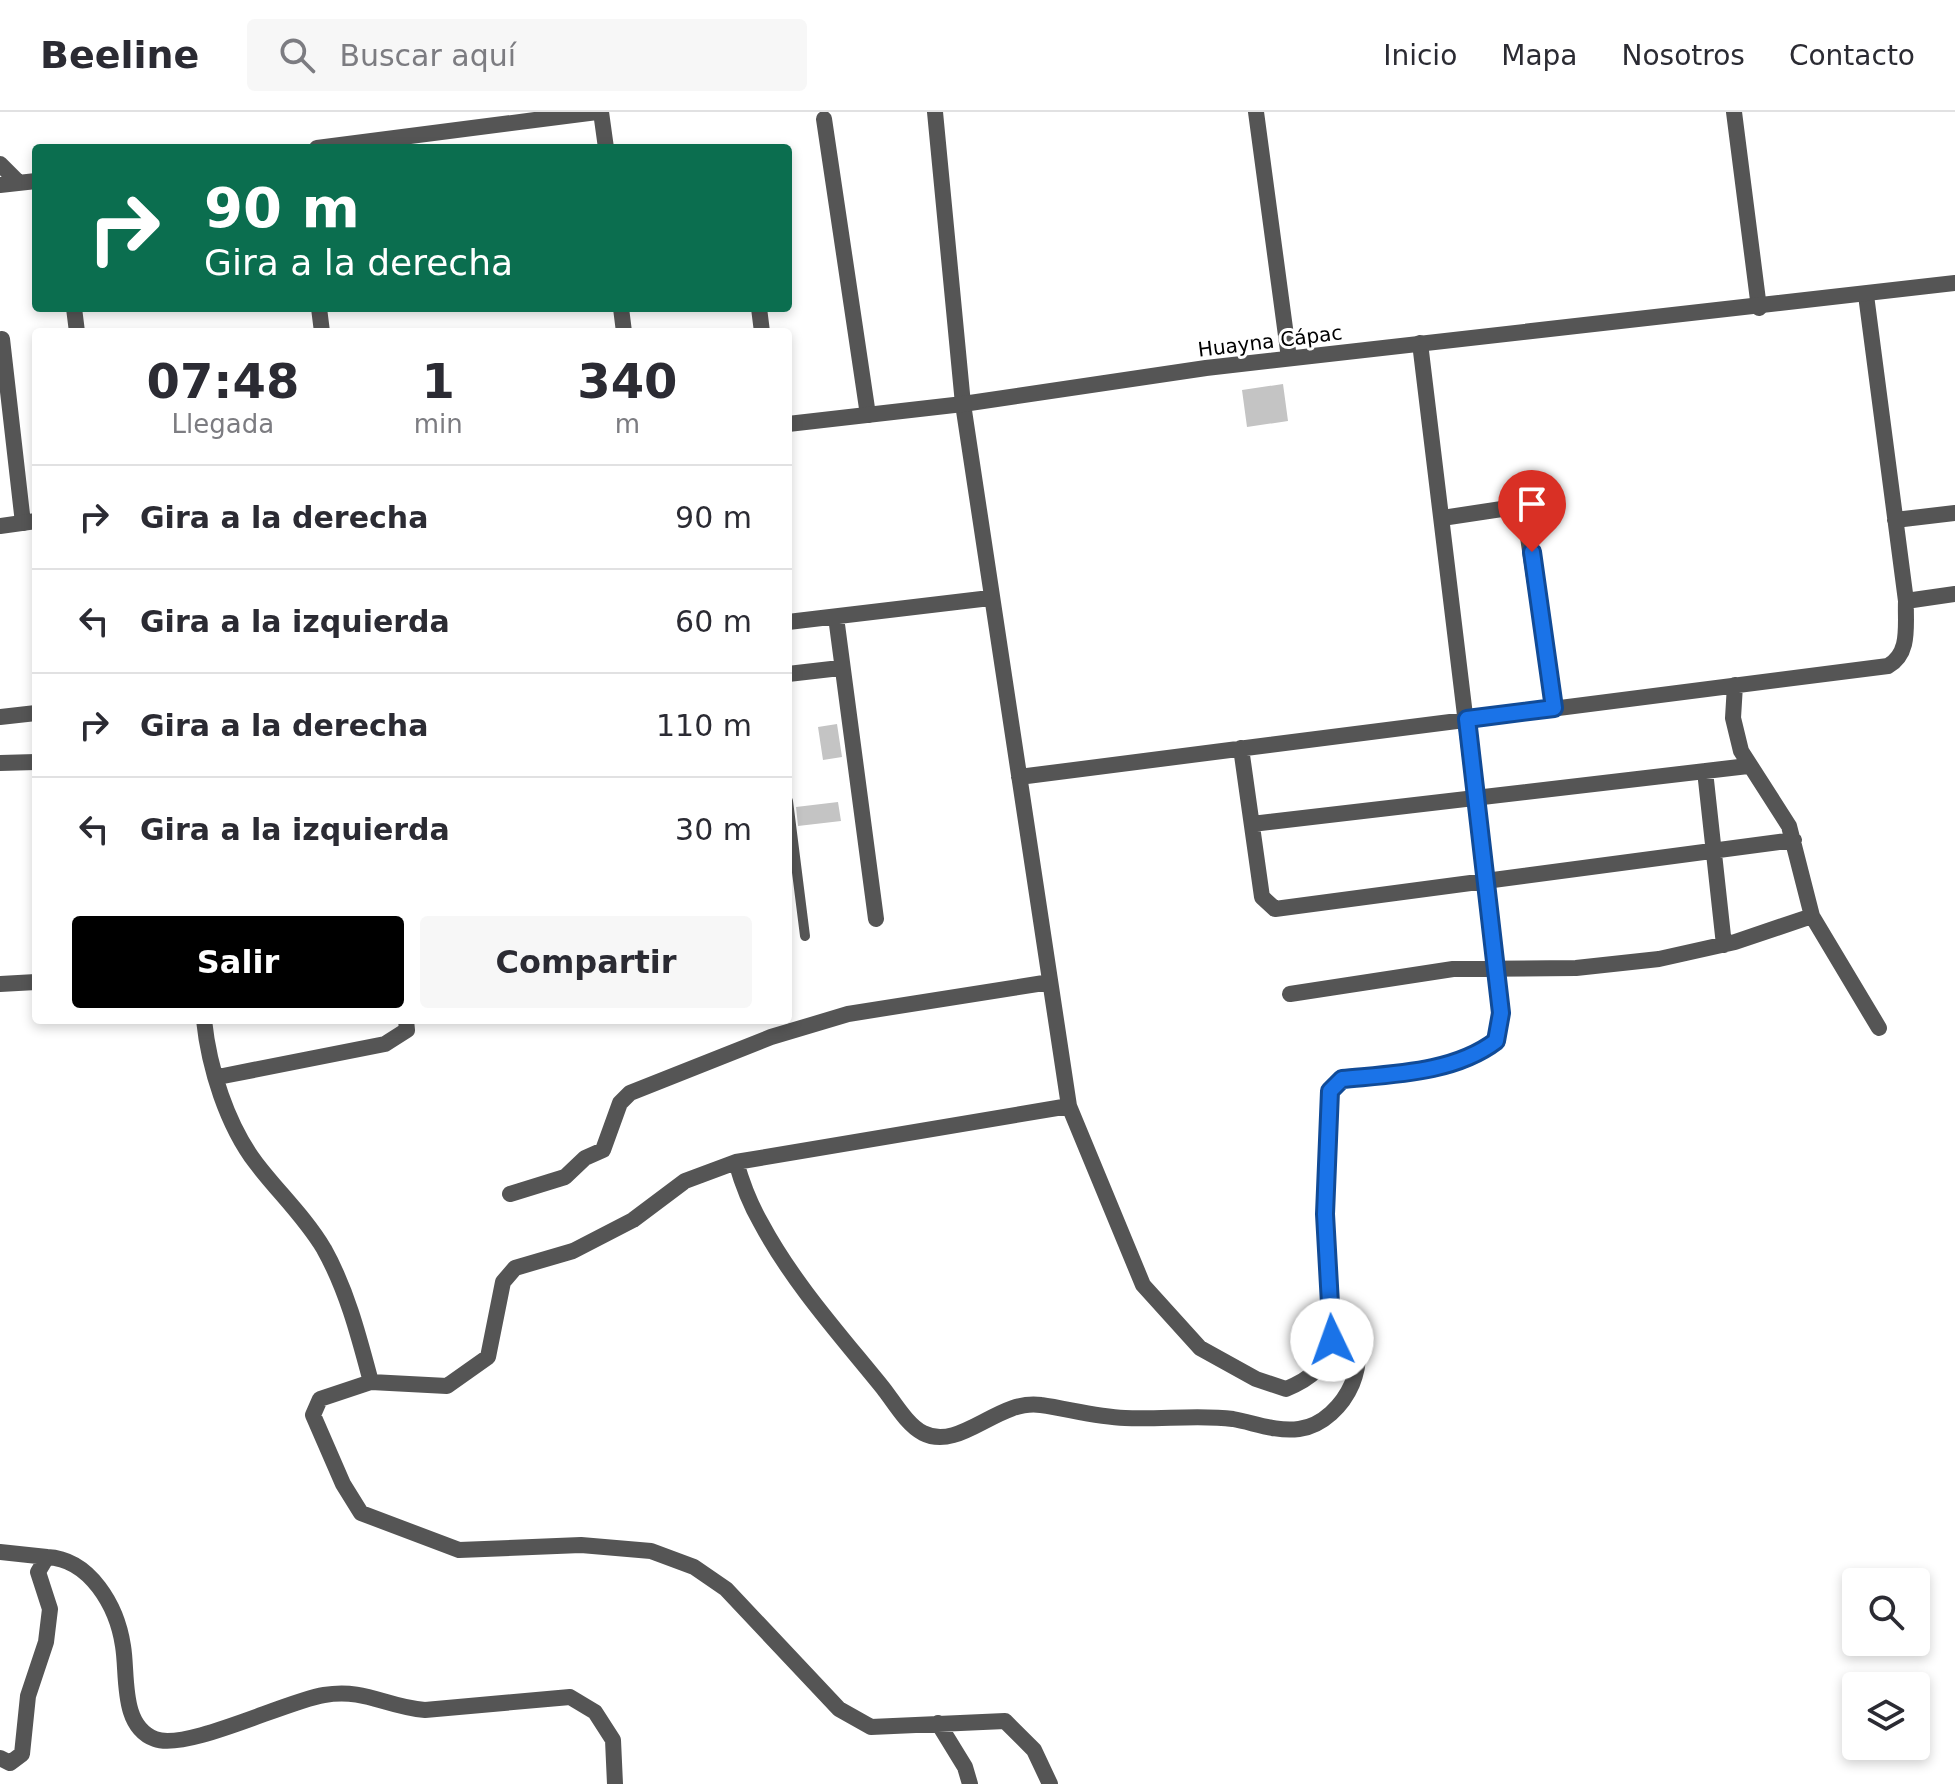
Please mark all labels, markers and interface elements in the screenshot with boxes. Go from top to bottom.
search box [247,19,807,91]
text: Beeline [40,33,199,77]
icon: search [275,33,319,77]
text: Buscar aquí [339,38,516,73]
text: Inicio [1383,39,1457,72]
text: Mapa [1501,39,1578,72]
text: Nosotros [1622,39,1745,72]
text: Contacto [1789,39,1915,72]
text: 90 m [204,175,360,240]
icon: right [72,176,176,280]
text: Gira a la derecha [204,242,513,283]
street label: Huayna Cápac [1196,320,1344,362]
text: 07:48 [146,353,299,409]
text: 1 [422,353,455,409]
text: 340 [577,353,677,409]
text: Llegada [172,409,274,439]
text: min [414,409,463,439]
text: m [615,409,640,439]
pin [1498,470,1566,552]
icon: arrive [1510,482,1554,526]
icon: right [72,495,116,539]
text: Gira a la derecha [140,500,428,535]
text: 90 m [675,500,752,535]
icon: left [72,599,116,643]
text: Gira a la izquierda [140,604,450,639]
text: 60 m [675,604,752,639]
icon: right [72,703,116,747]
text: Gira a la derecha [140,708,428,743]
text: 110 m [656,708,752,743]
icon: left [72,807,116,851]
text: Gira a la izquierda [140,812,450,847]
text: 30 m [675,812,752,847]
button: Salir [72,916,404,1008]
button: Compartir [420,916,752,1008]
position arrow [1290,1298,1374,1382]
map controls [1842,1568,1930,1760]
button: search [1842,1568,1930,1656]
button: layers [1842,1672,1930,1760]

